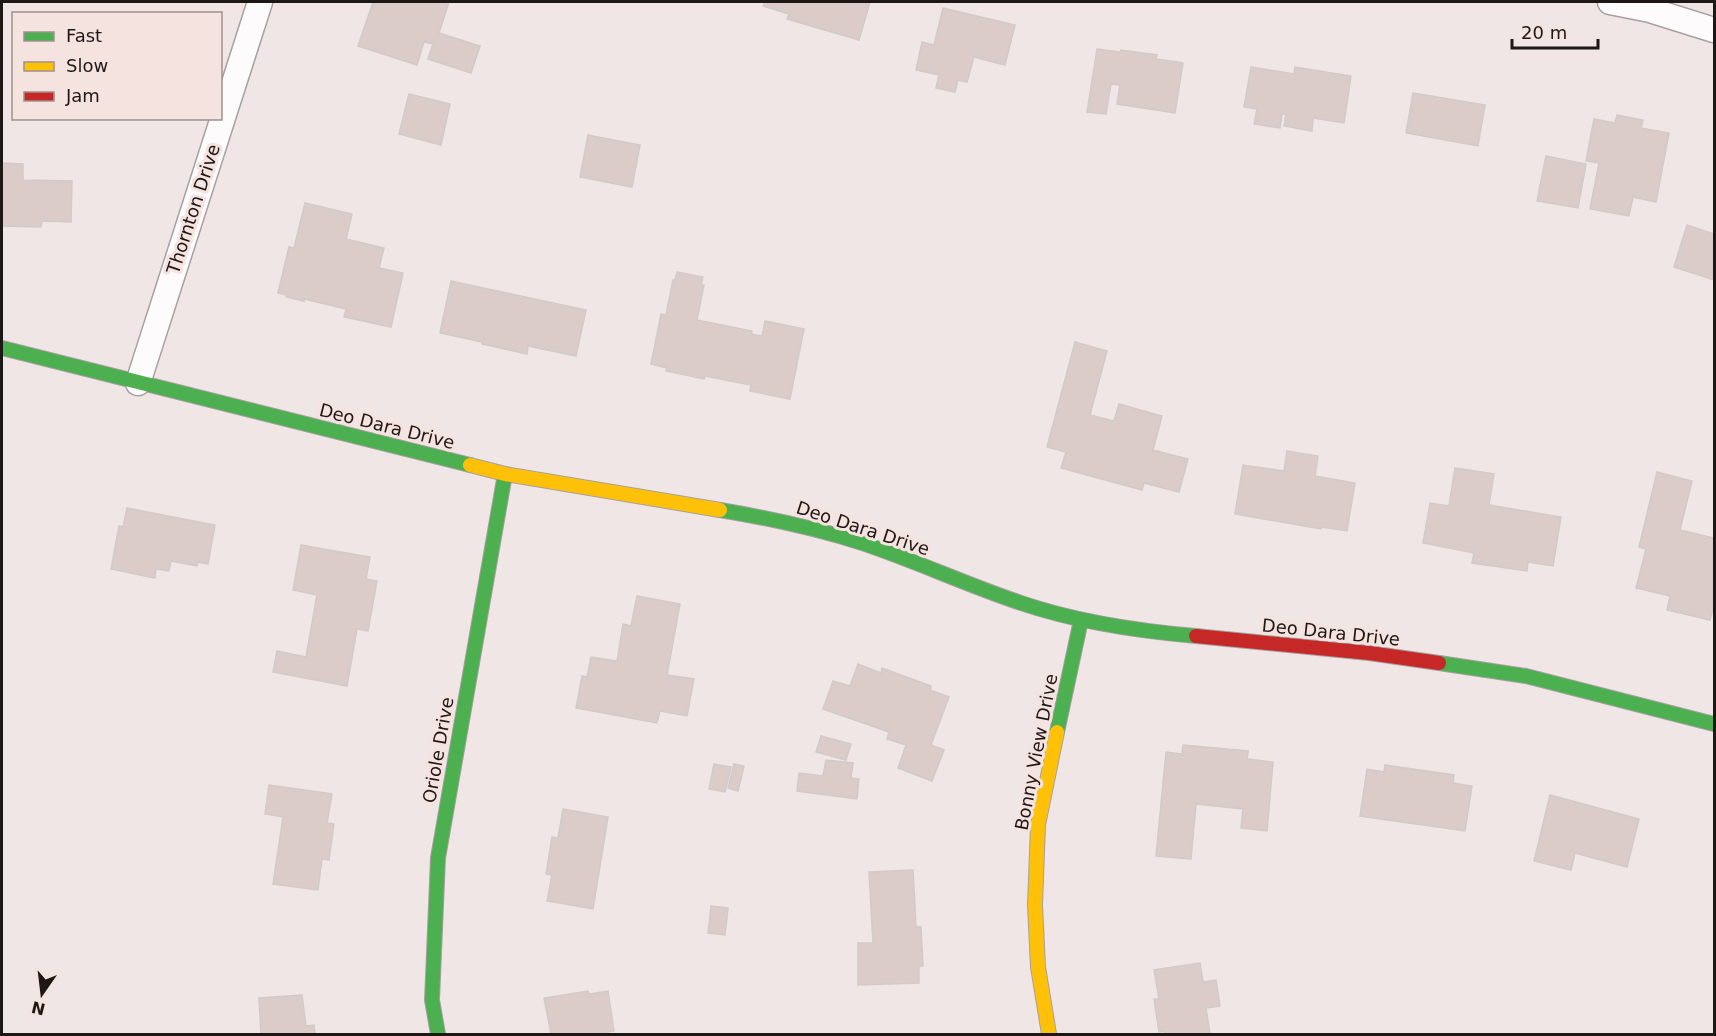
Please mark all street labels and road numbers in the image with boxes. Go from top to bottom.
street label: Thornton Drive [162,142,224,277]
street label: Deo Dara Drive [317,399,457,453]
street label: Deo Dara Drive [794,497,932,559]
street label: Deo Dara Drive [1261,614,1401,650]
street label: Bonny View Drive [1011,672,1061,832]
street label: Oriole Drive [418,695,458,805]

